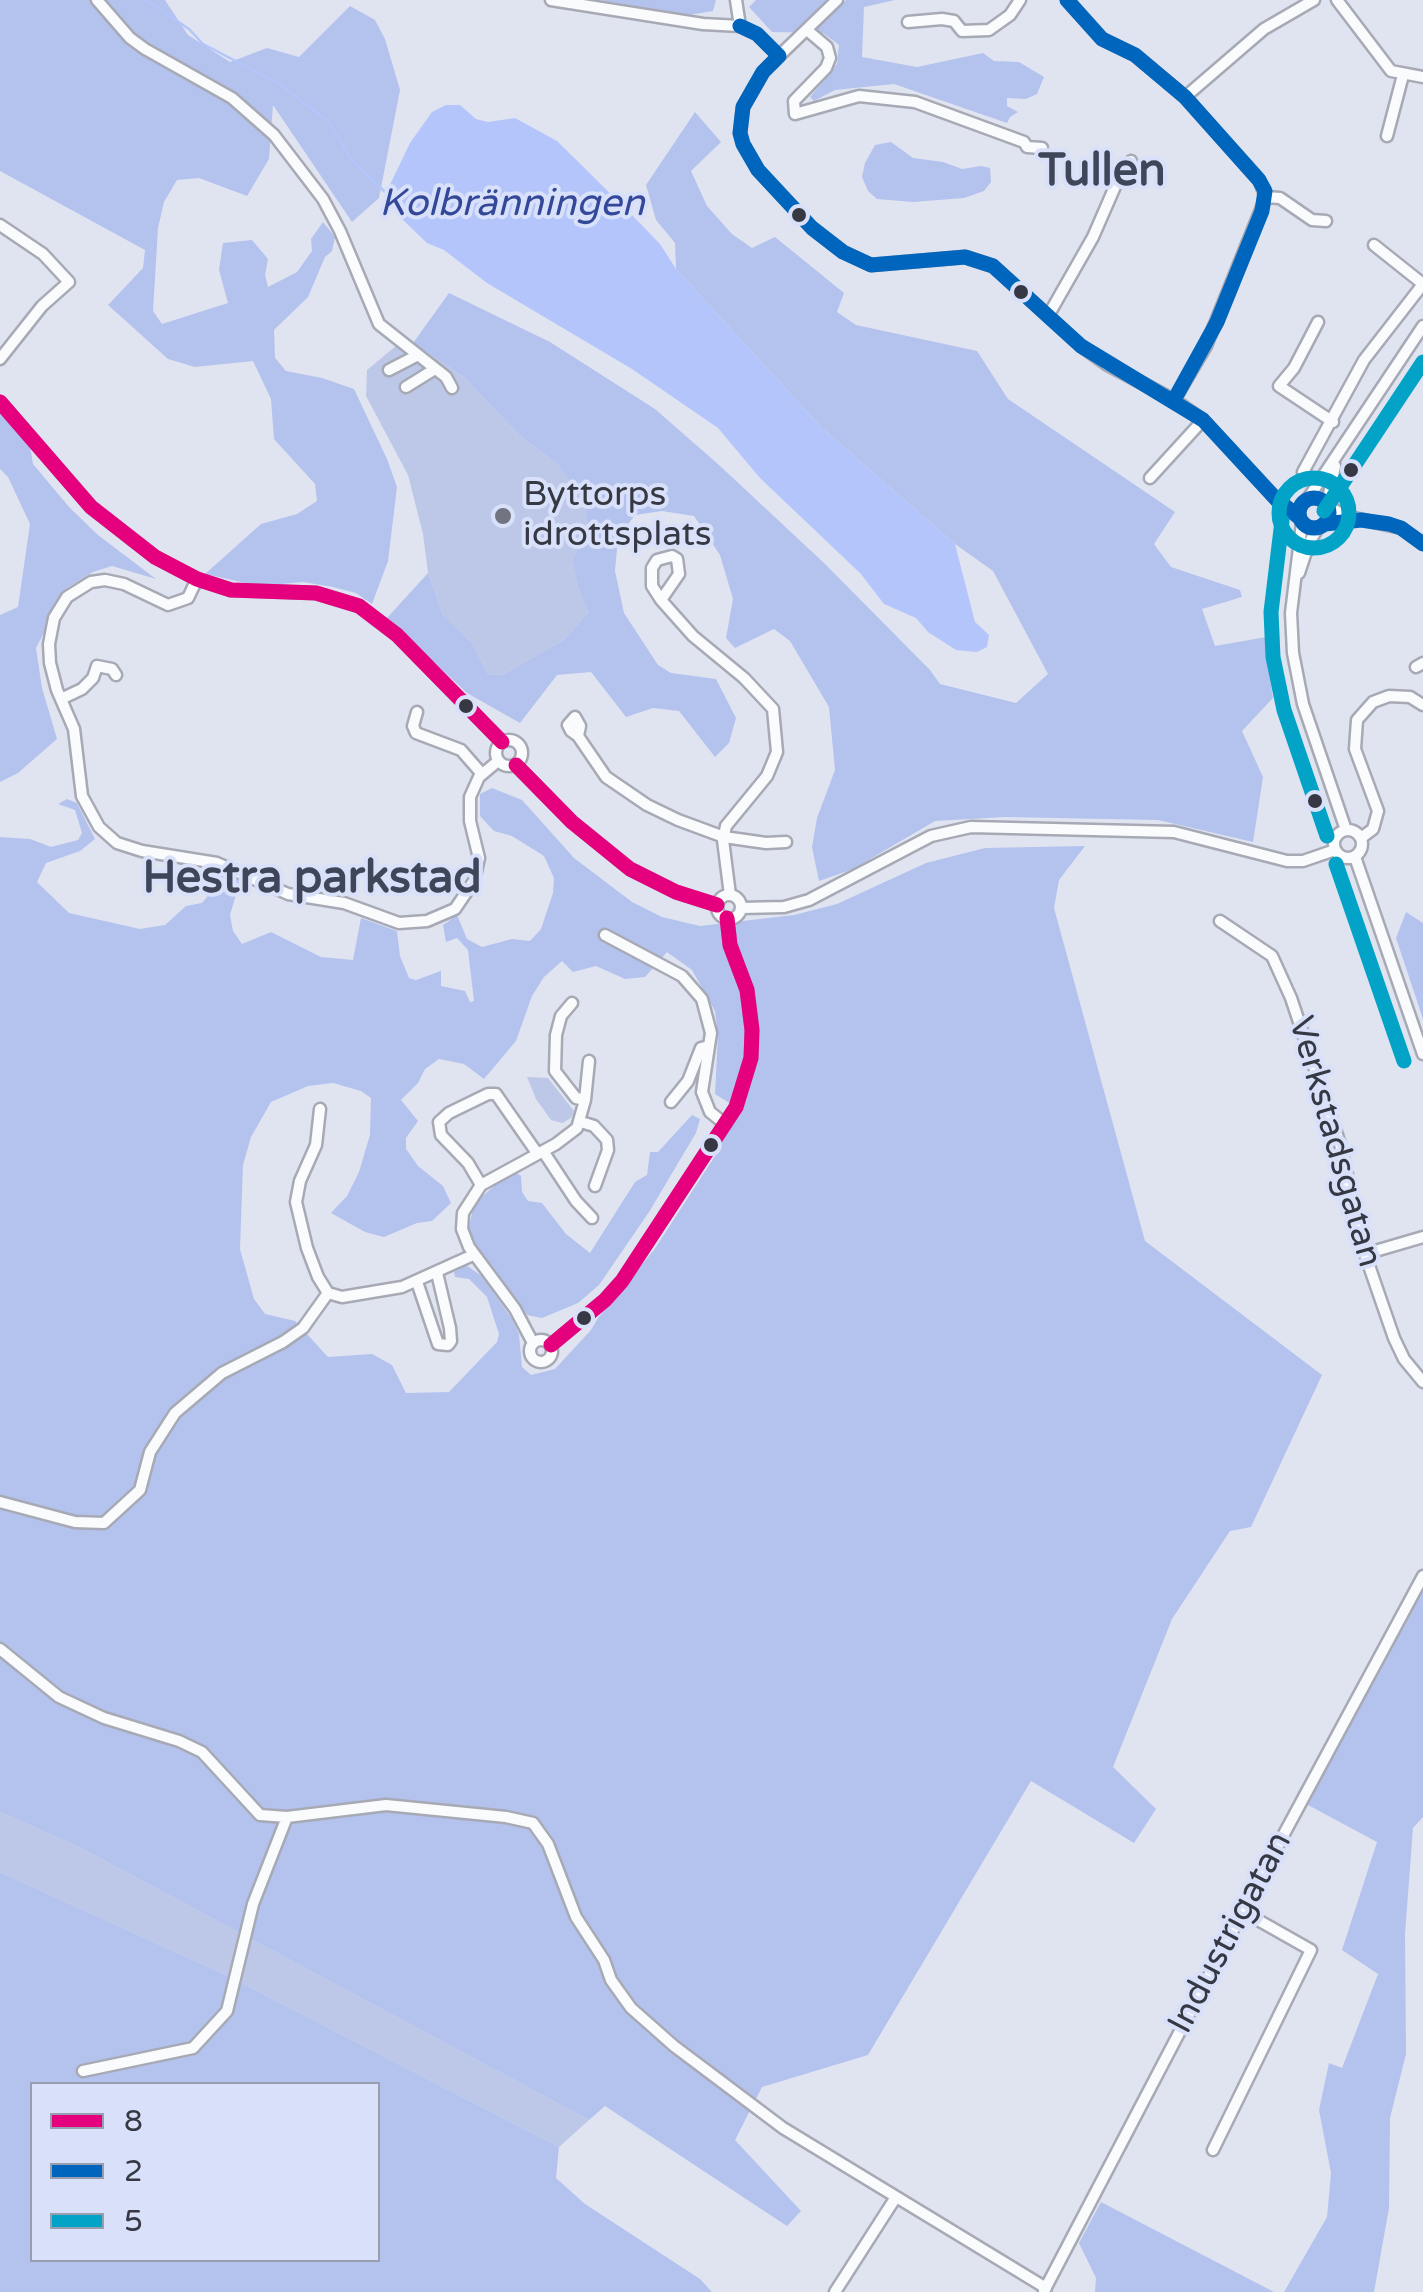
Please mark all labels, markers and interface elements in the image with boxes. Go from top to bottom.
district label: Tullen [1038,146,1166,200]
water label: Kolbränningen [379,182,645,228]
unlabelled marker [789,205,809,225]
unlabelled marker [1011,282,1031,302]
unlabelled marker [1341,460,1361,480]
place label: Byttorps idrottsplats [523,475,712,557]
marker: Byttorps idrottsplats [492,505,514,527]
unlabelled marker [456,696,476,716]
unlabelled marker [1305,791,1325,811]
district label: Hestra parkstad [142,853,482,907]
street label: Verkstadsgatan [1278,1012,1390,1272]
unlabelled marker [701,1135,721,1155]
unlabelled marker [574,1308,594,1328]
street label: Industrigatan [1160,1825,1302,2041]
legend [30,2082,380,2262]
text: 8 [124,2103,143,2140]
text: 2 [124,2153,143,2190]
text: 5 [124,2203,143,2240]

